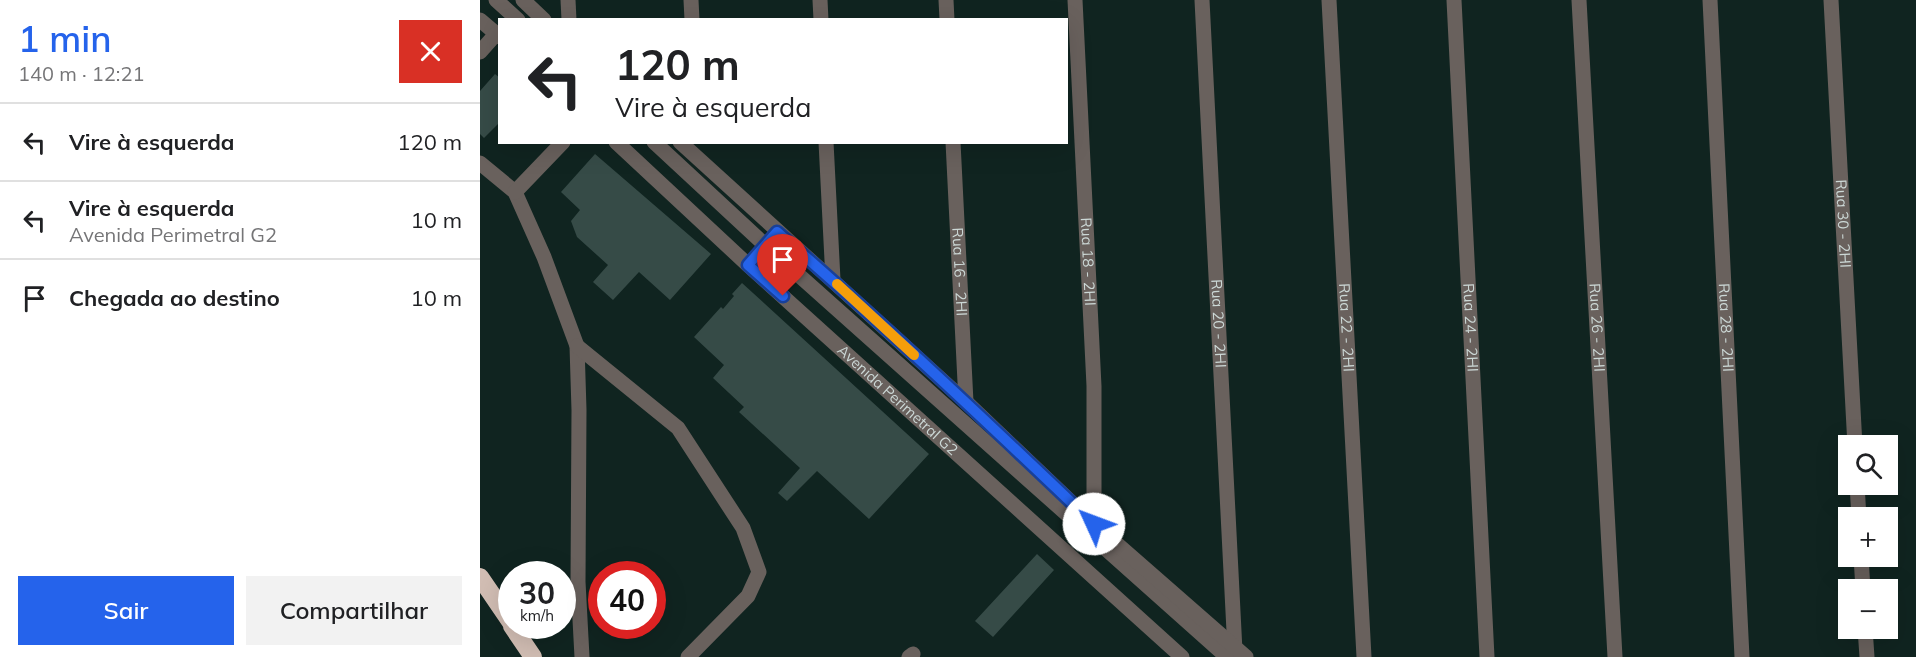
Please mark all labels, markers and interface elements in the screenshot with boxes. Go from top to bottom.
text: 1 min [18,16,112,61]
button: close [399,20,462,83]
text: 120 m [615,38,740,91]
icon: left [516,42,594,120]
text: 140 m · 12:21 [18,61,144,86]
text: Vire à esquerda [615,90,811,124]
icon: left [18,126,51,159]
text: Vire à esquerda [69,128,234,156]
text: 120 m [397,128,462,156]
street label: Rua 30 - 2HI [1832,179,1855,268]
text: Vire à esquerda [69,194,234,222]
icon: left [18,204,51,237]
text: 10 m [411,206,462,234]
street label: Rua 18 - 2HI [1077,217,1100,306]
text: Avenida Perimetral G2 [69,222,277,247]
street label: Rua 16 - 2HI [948,227,972,317]
pin [757,234,808,296]
icon: arrive [766,243,799,276]
street label: Rua 20 - 2HI [1207,279,1231,368]
icon: arrive [18,282,51,315]
street label: Rua 22 - 2HI [1335,283,1359,372]
street label: Rua 24 - 2HI [1459,283,1483,372]
street label: Rua 26 - 2HI [1586,283,1609,372]
street label: Rua 28 - 2HI [1715,283,1738,372]
text: Chegada ao destino [69,284,280,312]
text: 10 m [411,284,462,312]
street label: Avenida Perimetral G2 [834,340,962,459]
map controls [1838,435,1898,639]
button: search [1838,435,1898,495]
position arrow [1062,492,1126,556]
button: + [1838,507,1898,567]
speed limit sign: 40 [588,561,666,639]
text: 30 [519,574,555,612]
button: Sair [18,576,234,645]
button: Compartilhar [246,576,462,645]
button: − [1838,579,1898,639]
text: km/h [520,606,554,625]

